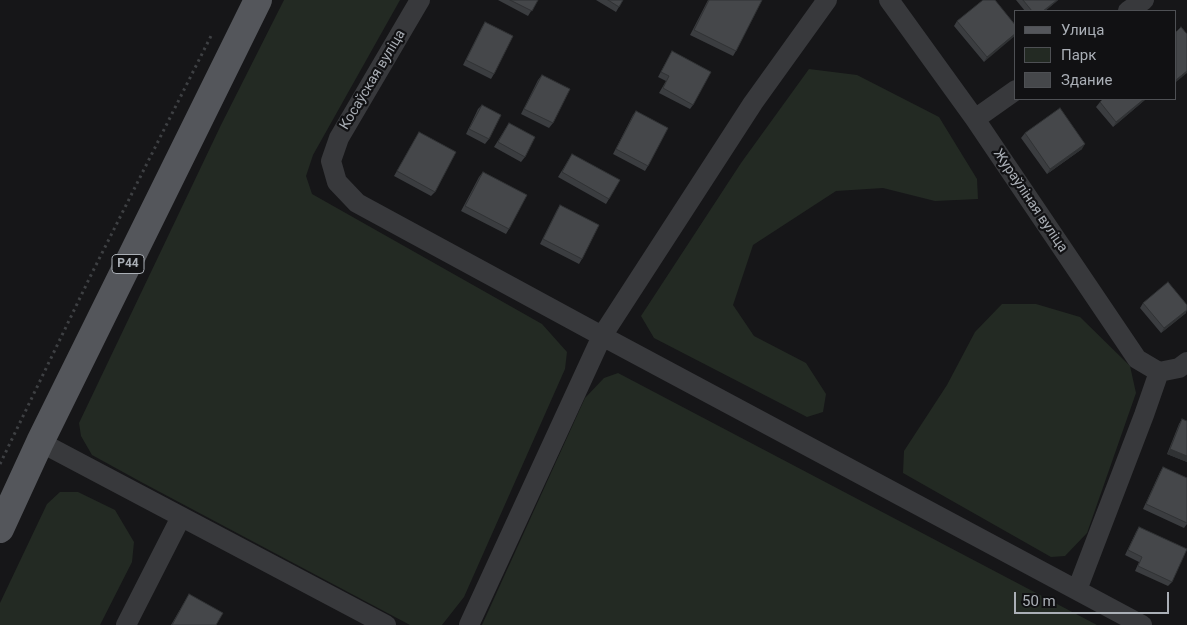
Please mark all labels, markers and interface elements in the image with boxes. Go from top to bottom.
legend [1014,10,1177,100]
text: Улица [1061,21,1104,39]
street label: Косаўская вуліца [337,27,409,133]
text: Парк [1061,46,1096,64]
text: Здание [1061,71,1112,89]
street label: Жураўліная вуліца [989,146,1071,256]
road number: Р44 [112,254,144,274]
scale bar [1017,582,1172,614]
text: 50 m [1022,592,1056,610]

